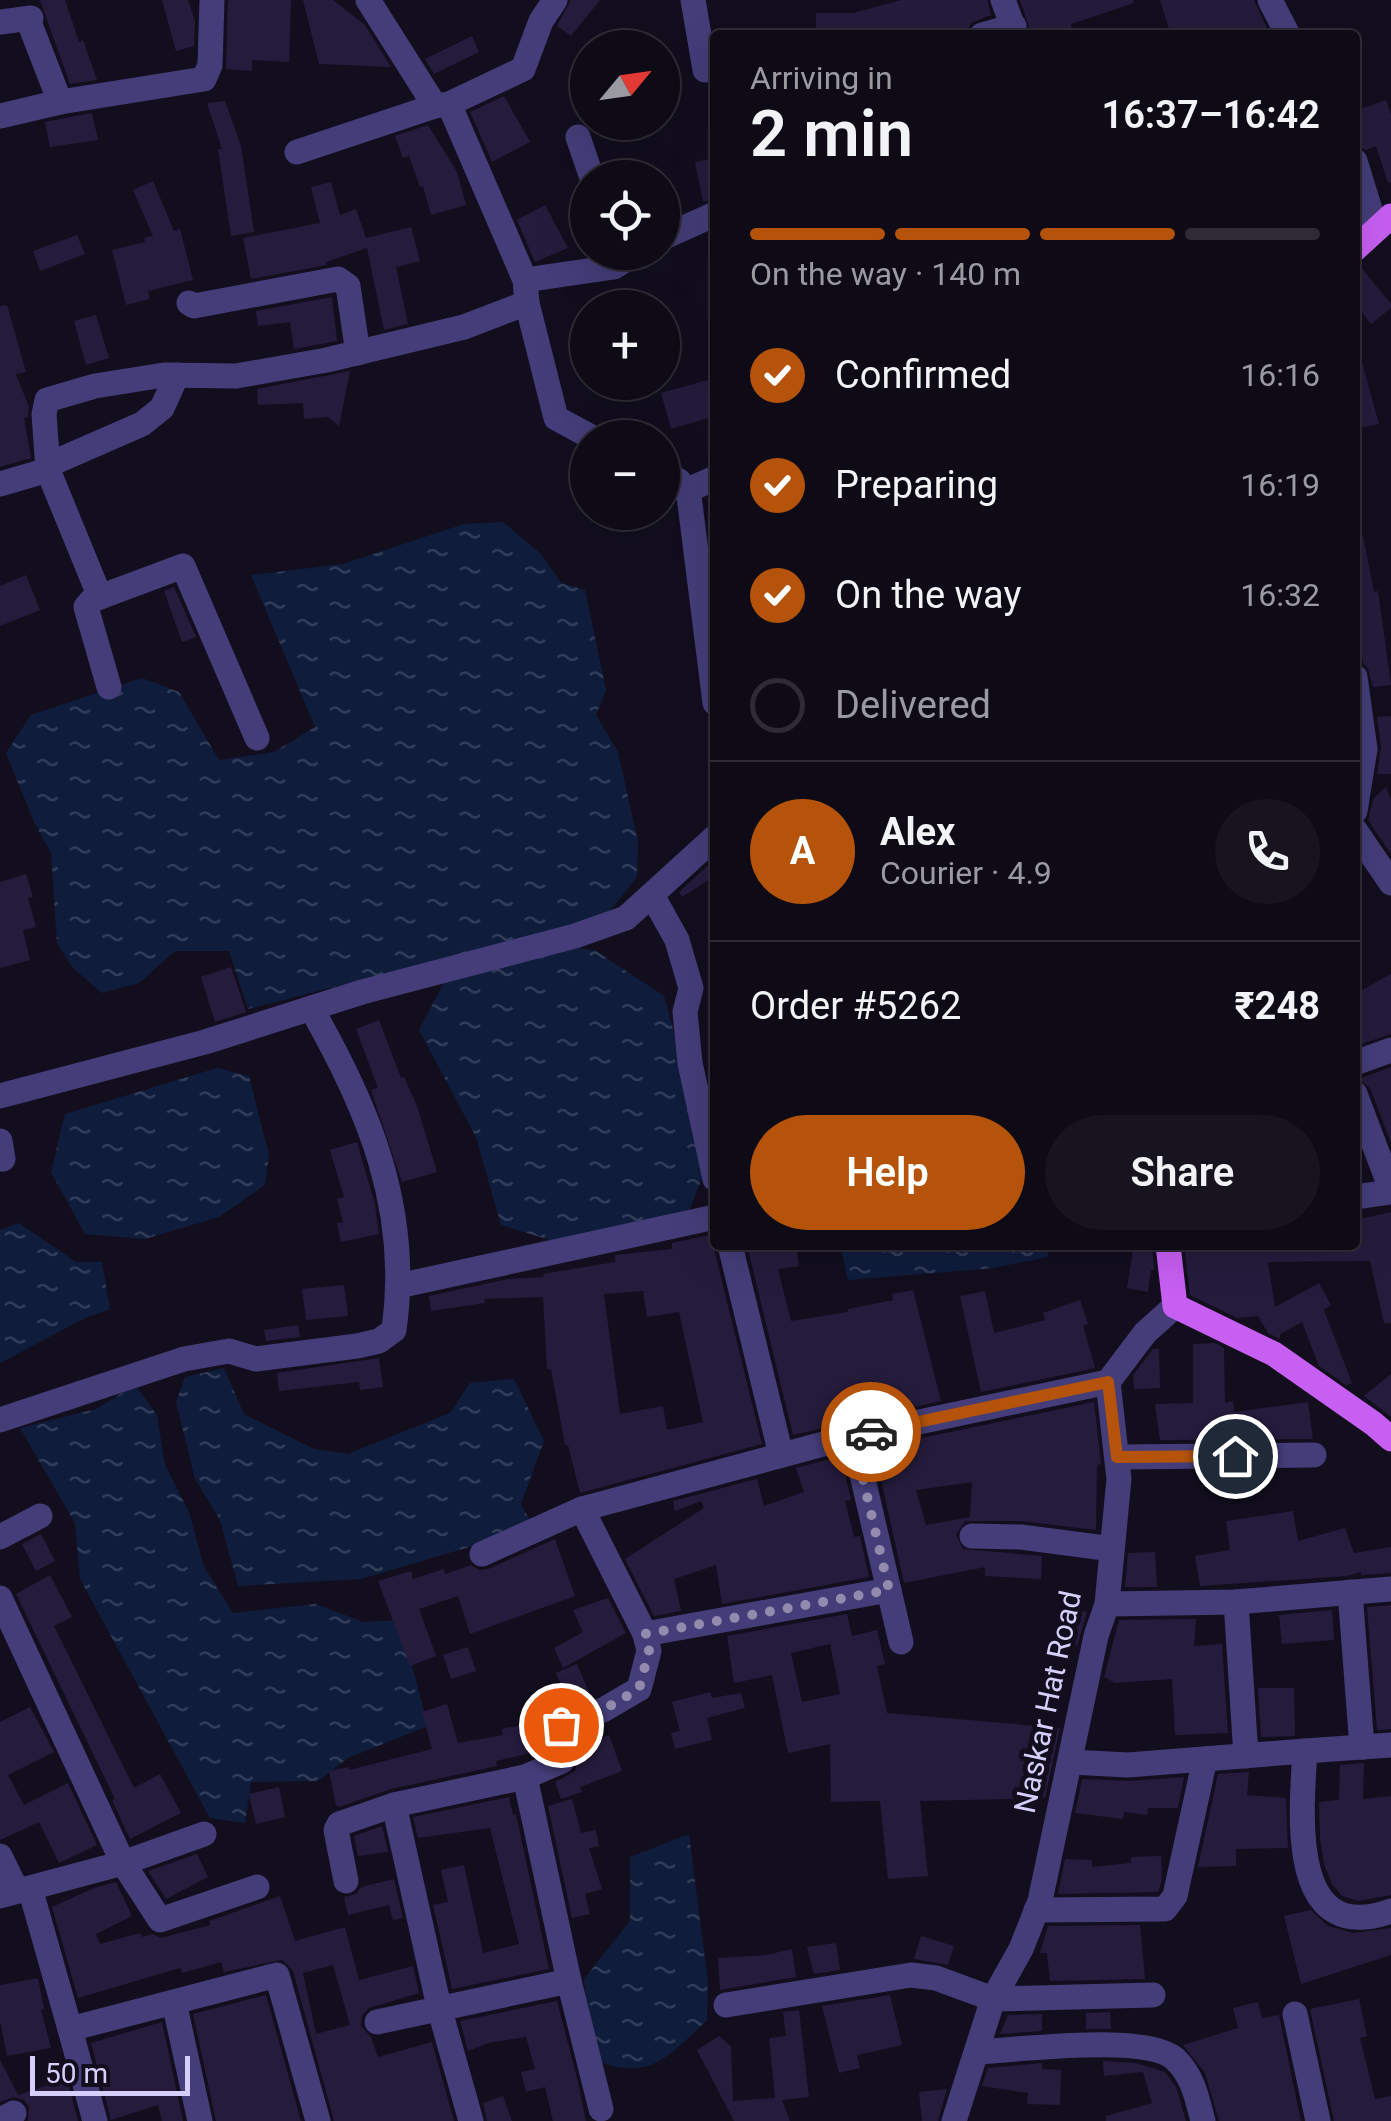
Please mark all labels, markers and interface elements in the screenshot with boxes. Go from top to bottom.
north arrow [570,30,680,140]
map controls [570,30,680,530]
text: Arriving in [750,59,893,97]
text: 16:37–16:42 [1101,93,1320,137]
text: 2 min [750,96,913,172]
button: locate [570,160,680,270]
text: On the way · 140 m [750,255,1021,293]
button: + [570,290,680,400]
icon: check [750,348,805,403]
text: Confirmed [835,353,1011,397]
text: 16:16 [1240,356,1320,394]
button: − [570,420,680,530]
icon: check [750,458,805,513]
text: Preparing [835,463,998,507]
text: 16:19 [1240,466,1320,504]
icon: check [750,568,805,623]
text: On the way [835,573,1021,617]
text: 16:32 [1240,576,1320,614]
text: Delivered [835,683,991,727]
button: phone [1215,799,1320,904]
text: Alex [880,810,955,854]
text: A [790,829,815,873]
text: Courier · 4.9 [880,854,1052,892]
text: Order #5262 [750,984,961,1028]
text: ₹248 [1235,984,1320,1028]
button: Help [750,1115,1025,1230]
button: Share [1045,1115,1320,1230]
courier [821,1382,921,1482]
icon: car [844,1405,899,1460]
pin [1193,1414,1278,1499]
icon: home [1208,1429,1263,1484]
street label: Naskar Hat Road [1007,1588,1088,1816]
pin [519,1683,604,1768]
icon: bag [534,1698,589,1753]
scale bar [30,2051,190,2096]
text: 50 m [45,2057,108,2090]

